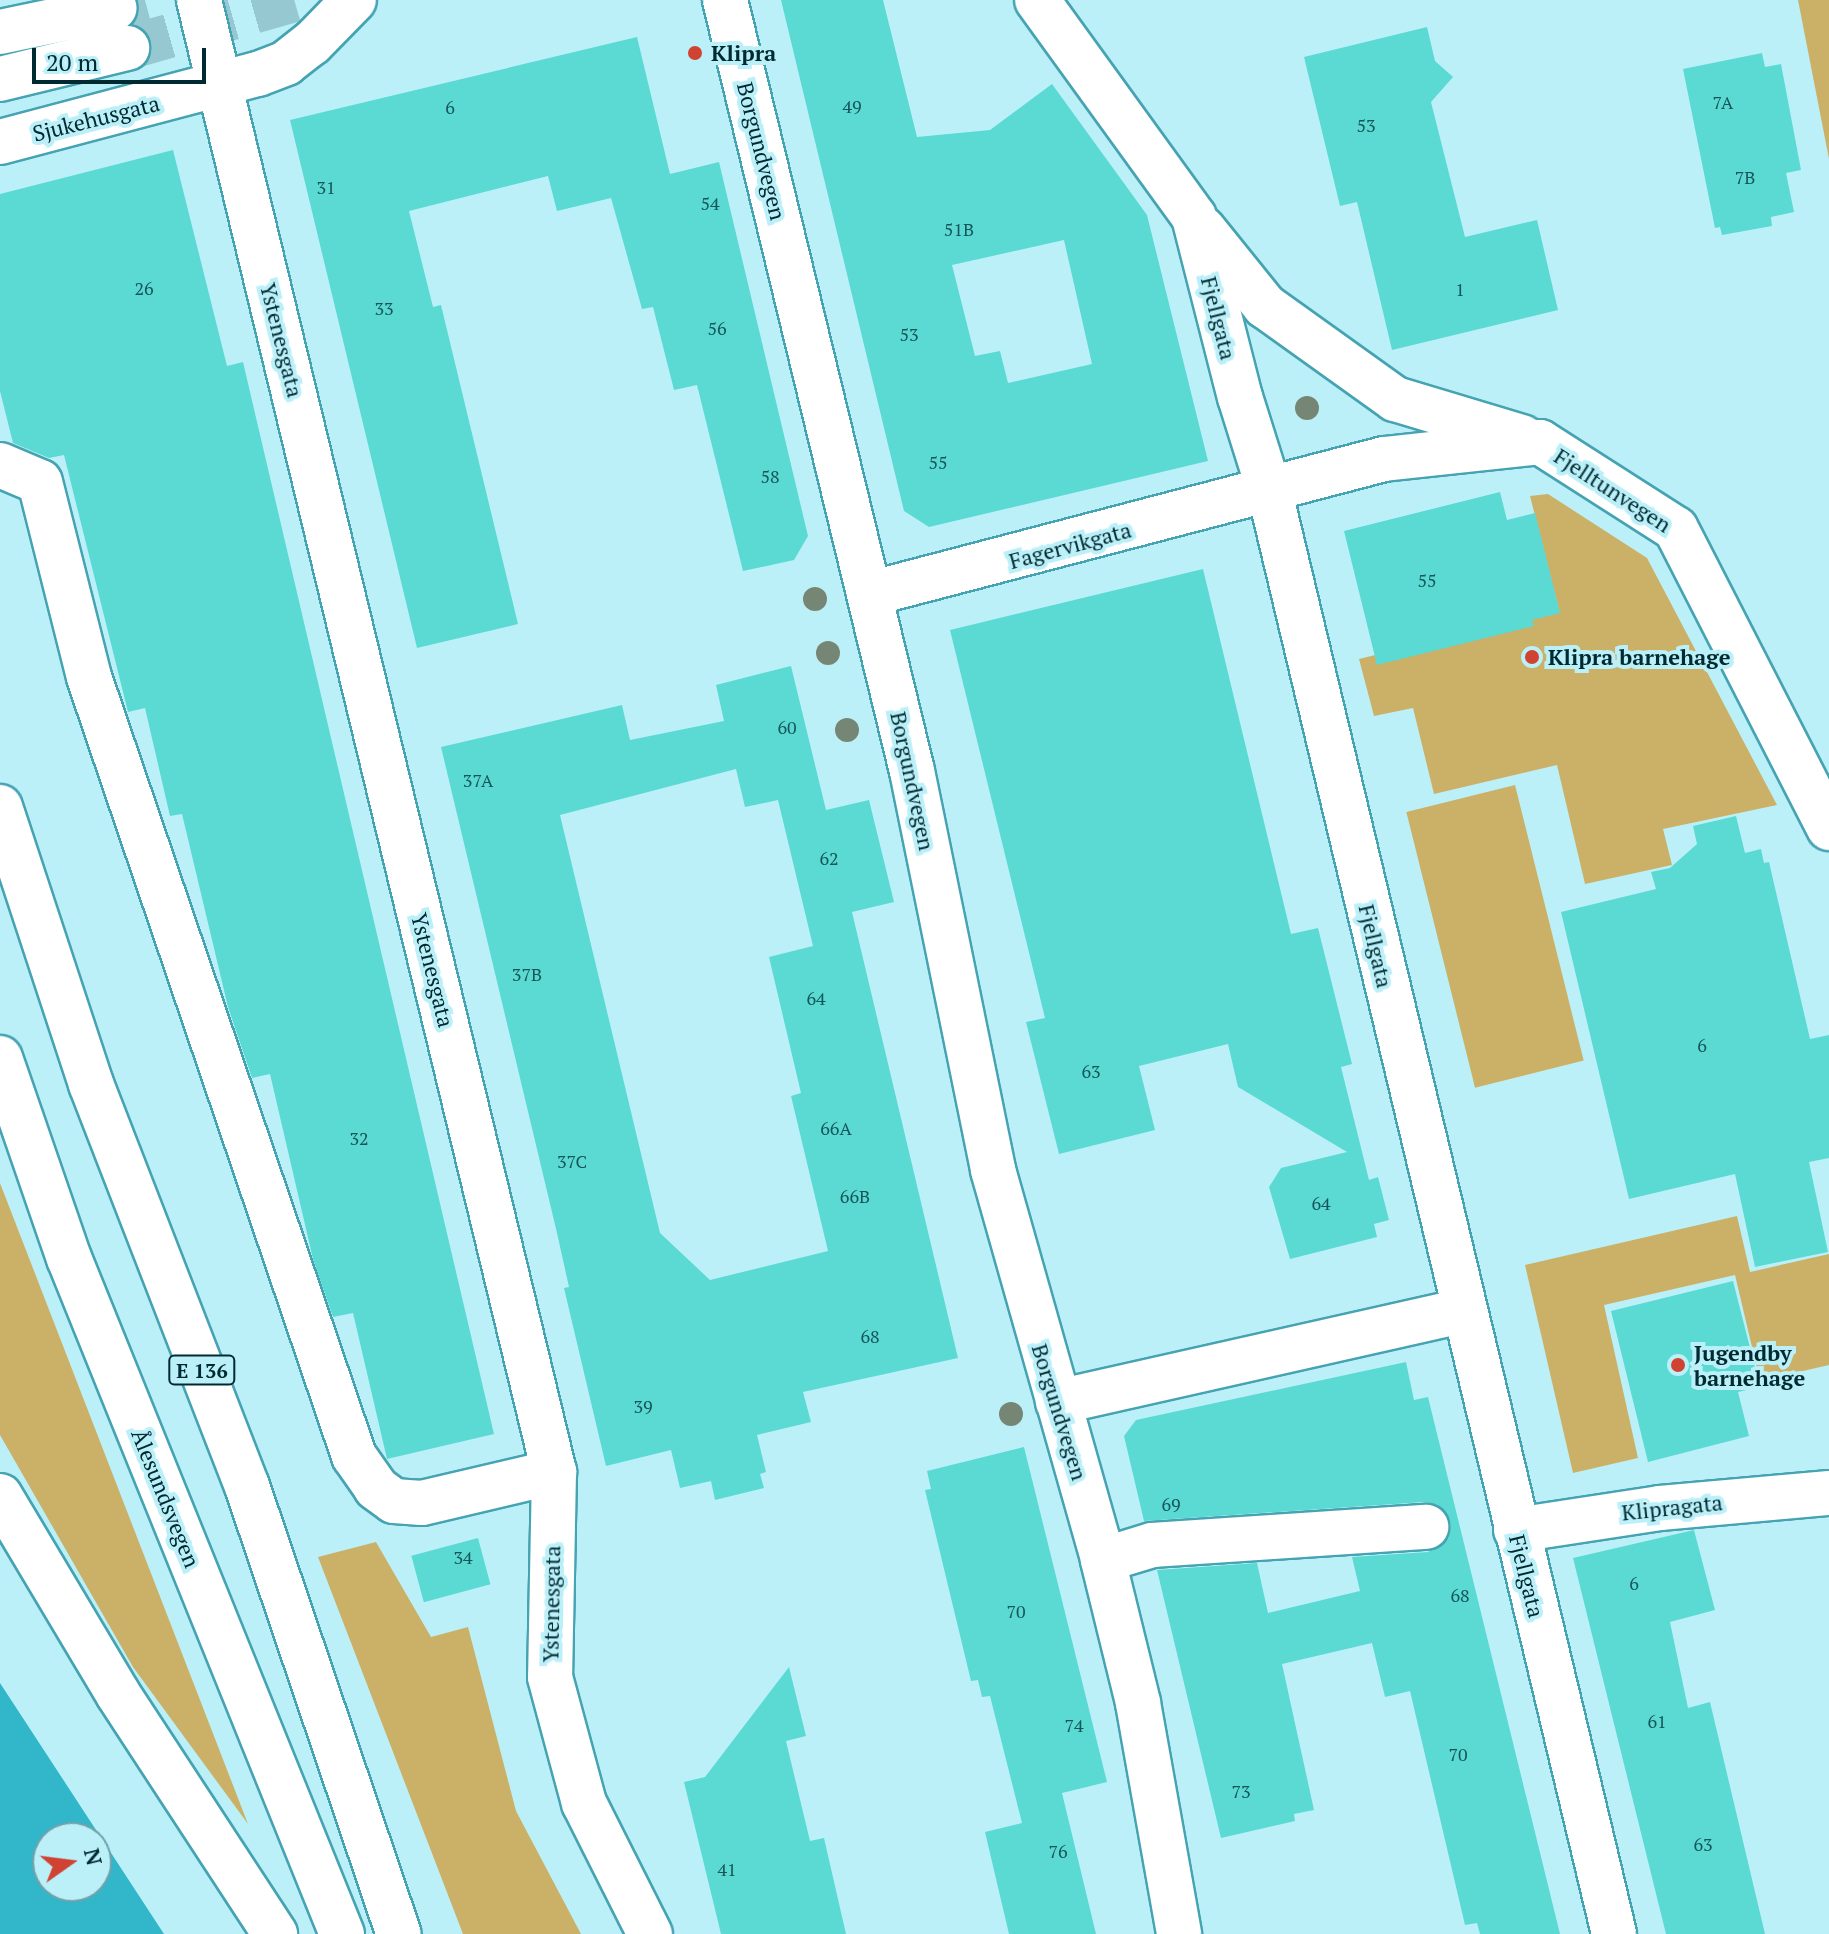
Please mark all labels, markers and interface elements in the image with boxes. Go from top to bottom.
scale bar [36,32,210,82]
place label: Klipra [711,40,776,66]
marker: Klipra [686,44,704,62]
text: 20 m [46,46,98,78]
street label: Borgundvegen [732,79,792,223]
street label: Sjukehusgata [30,89,162,147]
house number: 7A [1713,91,1733,113]
house number: 49 [842,95,862,117]
house number: 6 [445,96,455,118]
house number: 53 [1356,114,1376,136]
house number: 7B [1735,166,1755,188]
house number: 31 [316,176,336,198]
house number: 54 [700,192,720,214]
house number: 51B [944,218,974,240]
street label: Fjellgata [1196,274,1242,362]
house number: 26 [134,277,154,299]
house number: 1 [1455,278,1465,300]
street label: Ystenesgata [255,280,309,400]
house number: 33 [374,297,394,319]
house number: 56 [707,317,727,339]
house number: 53 [899,323,919,345]
street label: Fjelltunvegen [1550,442,1676,538]
house number: 55 [928,451,948,473]
house number: 58 [760,465,780,487]
street label: Fagervikgata [1006,516,1134,574]
house number: 55 [1417,569,1437,591]
place label: Klipra barnehage [1548,644,1731,670]
marker: Klipra barnehage [1523,648,1541,666]
street label: Borgundvegen [885,709,941,853]
house number: 60 [777,716,797,738]
house number: 37A [463,769,493,791]
house number: 62 [819,847,839,869]
street label: Fjellgata [1354,902,1398,990]
street label: Ystenesgata [406,910,460,1030]
house number: 37B [512,963,542,985]
house number: 64 [806,987,826,1009]
house number: 6 [1697,1034,1707,1056]
house number: 63 [1081,1060,1101,1082]
house number: 66A [820,1117,852,1139]
house number: 32 [349,1127,369,1149]
house number: 37C [557,1150,587,1172]
house number: 66B [840,1185,870,1207]
house number: 64 [1311,1192,1331,1214]
house number: 68 [860,1325,880,1347]
place label: Jugendby barnehage [1694,1339,1805,1390]
street label: Borgundvegen [1027,1341,1093,1483]
road number: E 136 [168,1354,236,1386]
marker: Jugendby barnehage [1669,1356,1687,1374]
house number: 39 [633,1395,653,1417]
street label: Ålesundsvegen [126,1425,206,1571]
street label: Klipragata [1620,1489,1724,1525]
house number: 69 [1161,1493,1181,1515]
street label: Fjellgata [1504,1532,1550,1620]
street label: Ystenesgata [537,1545,565,1663]
house number: 34 [453,1546,473,1568]
house number: 6 [1629,1572,1639,1594]
house number: 68 [1450,1584,1470,1606]
house number: 70 [1006,1600,1026,1622]
house number: 61 [1647,1710,1667,1732]
house number: 74 [1064,1714,1084,1736]
house number: 70 [1448,1743,1468,1765]
house number: 73 [1231,1780,1251,1802]
north arrow [32,1822,112,1902]
house number: 63 [1693,1833,1713,1855]
house number: 76 [1048,1840,1068,1862]
text: N [78,1845,110,1868]
house number: 41 [717,1858,737,1880]

